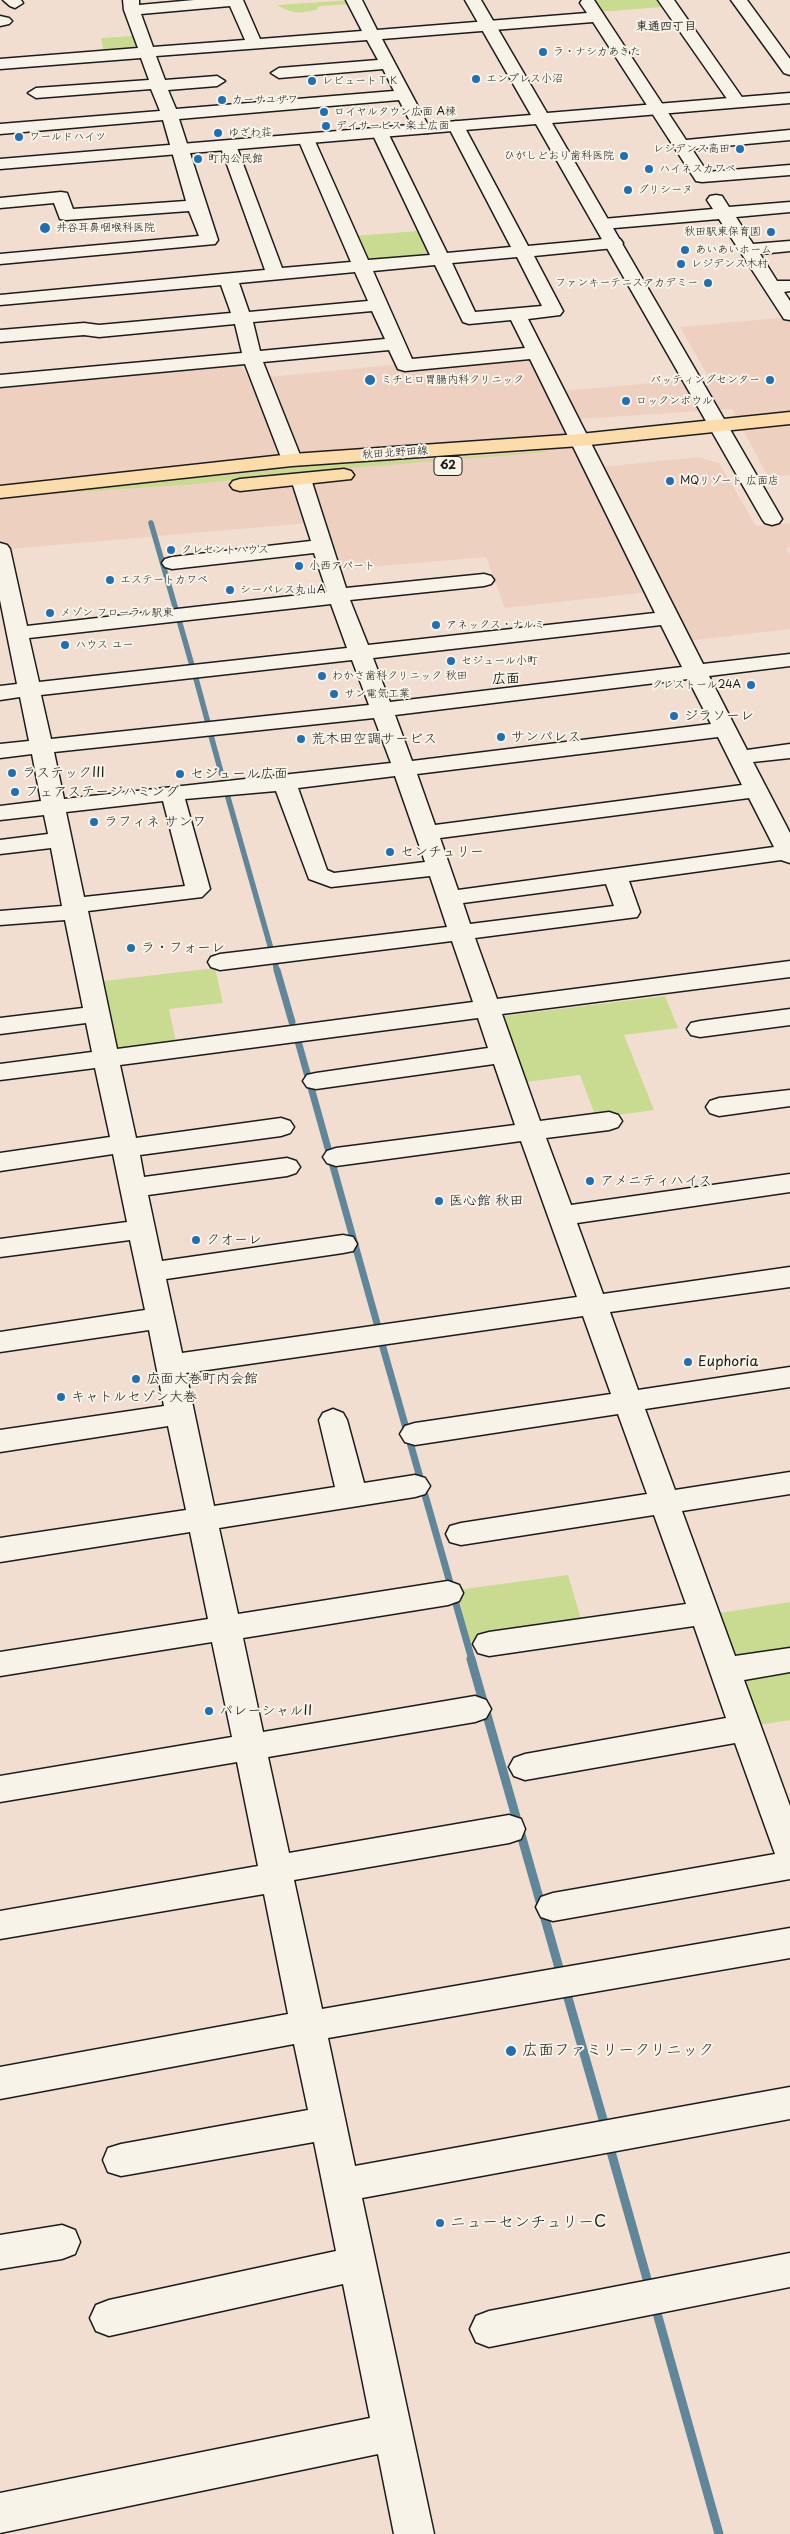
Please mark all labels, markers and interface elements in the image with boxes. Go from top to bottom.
district label: 東通四丁目 [636,20,696,34]
place label: ラ・ナシカあきた [553,45,641,59]
marker: ラ・ナシカあきた [537,46,549,58]
place label: エンプレス小沼 [486,72,563,86]
marker: エンプレス小沼 [470,73,482,85]
place label: レピュートＴＫ [322,74,399,88]
marker: レピュートＴＫ [306,75,318,87]
place label: カーサユザワ [232,93,298,107]
marker: カーサユザワ [216,94,228,106]
place label: ロイヤルタウン広面 A棟 [334,105,456,119]
marker: ロイヤルタウン広面 A棟 [318,106,330,118]
place label: デイサービス 楽土広面 [336,119,450,133]
marker: デイサービス 楽土広面 [320,120,332,132]
place label: ゆざわ荘 [228,126,272,140]
marker: ゆざわ荘 [212,127,224,139]
place label: ワールドハイツ [29,130,106,144]
marker: ワールドハイツ [13,131,25,143]
place label: レジデンス高田 [653,142,730,156]
marker: レジデンス高田 [734,143,746,155]
place label: ひがしどおり歯科医院 [504,149,614,163]
marker: ひがしどおり歯科医院 [618,150,630,162]
place label: 町内公民館 [208,152,263,166]
marker: 町内公民館 [192,153,204,165]
place label: ハイネスカワベ [659,162,736,176]
marker: ハイネスカワベ [643,163,655,175]
place label: グリシーヌ [638,183,693,197]
marker: グリシーヌ [622,184,634,196]
marker: 井谷耳鼻咽喉科医院 [38,221,52,235]
place label: 井谷耳鼻咽喉科医院 [56,221,155,235]
place label: 秋田駅東保育園 [684,225,761,239]
marker: 秋田駅東保育園 [765,226,777,238]
place label: あいあいホーム [695,243,772,257]
marker: あいあいホーム [679,244,691,256]
place label: レジデンス木村 [691,257,768,271]
marker: レジデンス木村 [675,258,687,270]
place label: ファンキーテニスアカデミー [555,276,698,290]
marker: ファンキーテニスアカデミー [702,277,714,289]
marker: ミチヒロ胃腸内科クリニック [363,373,377,387]
place label: ミチヒロ胃腸内科クリニック [381,373,524,387]
place label: バッティングセンター [650,373,760,387]
marker: バッティングセンター [764,374,776,386]
place label: ロックンボウル [636,394,713,408]
marker: ロックンボウル [620,395,632,407]
street label: 秋田北野田線 [362,444,428,462]
road number: 62 [434,456,462,476]
place label: MQリゾート 広面店 [680,474,779,488]
marker: MQリゾート 広面店 [664,475,676,487]
place label: クレセントハウス [181,543,269,557]
marker: クレセントハウス [165,544,177,556]
place label: 小西アパート [309,559,375,573]
marker: 小西アパート [293,560,305,572]
place label: エステートカワベ [120,573,208,587]
marker: エステートカワベ [104,574,116,586]
place label: シーパレス丸山A [240,583,325,597]
marker: シーパレス丸山A [224,584,236,596]
place label: メゾン フローラル駅東 [60,606,174,620]
marker: メゾン フローラル駅東 [44,607,56,619]
place label: アネックス・ナルミ [446,618,545,632]
marker: アネックス・ナルミ [430,619,442,631]
place label: ハウス ユー [75,638,133,652]
marker: ハウス ユー [59,639,71,651]
place label: セジュール小町 [461,654,538,668]
marker: セジュール小町 [445,655,457,667]
place label: わかさ歯科クリニック 秋田 [332,669,468,683]
marker: わかさ歯科クリニック 秋田 [316,670,328,682]
district label: 広面 [492,671,520,687]
place label: クレストール24A [652,678,741,692]
marker: クレストール24A [745,679,757,691]
place label: サン電気工業 [344,687,410,701]
marker: サン電気工業 [328,688,340,700]
place label: ジラソーレ [684,708,754,724]
marker: ジラソーレ [668,710,680,722]
place label: サンパレス [511,729,581,745]
place label: 荒木田空調サービス [311,731,437,747]
marker: サンパレス [495,731,507,743]
marker: 荒木田空調サービス [295,733,307,745]
place label: ラステックIII [22,765,105,781]
place label: セジュール広面 [190,766,288,782]
marker: ラステックIII [6,767,18,779]
marker: セジュール広面 [174,768,186,780]
place label: フェアステージハミング [25,784,179,800]
marker: フェアステージハミング [9,786,21,798]
place label: ラフィネ サンワ [104,814,207,830]
marker: ラフィネ サンワ [88,816,100,828]
place label: センチュリー [400,844,484,860]
marker: センチュリー [384,846,396,858]
place label: ラ・フォーレ [141,940,225,956]
marker: ラ・フォーレ [125,942,137,954]
place label: アメニティハイス [600,1173,712,1189]
marker: アメニティハイス [584,1175,596,1187]
place label: 医心館 秋田 [449,1193,524,1209]
marker: 医心館 秋田 [433,1195,445,1207]
place label: クオーレ [206,1232,262,1248]
marker: クオーレ [190,1234,202,1246]
place label: Euphoria [698,1354,758,1370]
marker: Euphoria [682,1356,694,1368]
place label: 広面大巻町内会館 [146,1371,258,1387]
marker: 広面大巻町内会館 [130,1373,142,1385]
place label: キャトルセゾン大巻 [71,1389,197,1405]
marker: キャトルセゾン大巻 [55,1391,67,1403]
place label: パレーシャルII [219,1703,312,1719]
marker: パレーシャルII [203,1705,215,1717]
place label: 広面ファミリークリニック [522,2041,714,2061]
marker: 広面ファミリークリニック [504,2044,518,2058]
place label: ニューセンチュリーC [450,2213,606,2233]
marker: ニューセンチュリーC [434,2217,446,2229]

